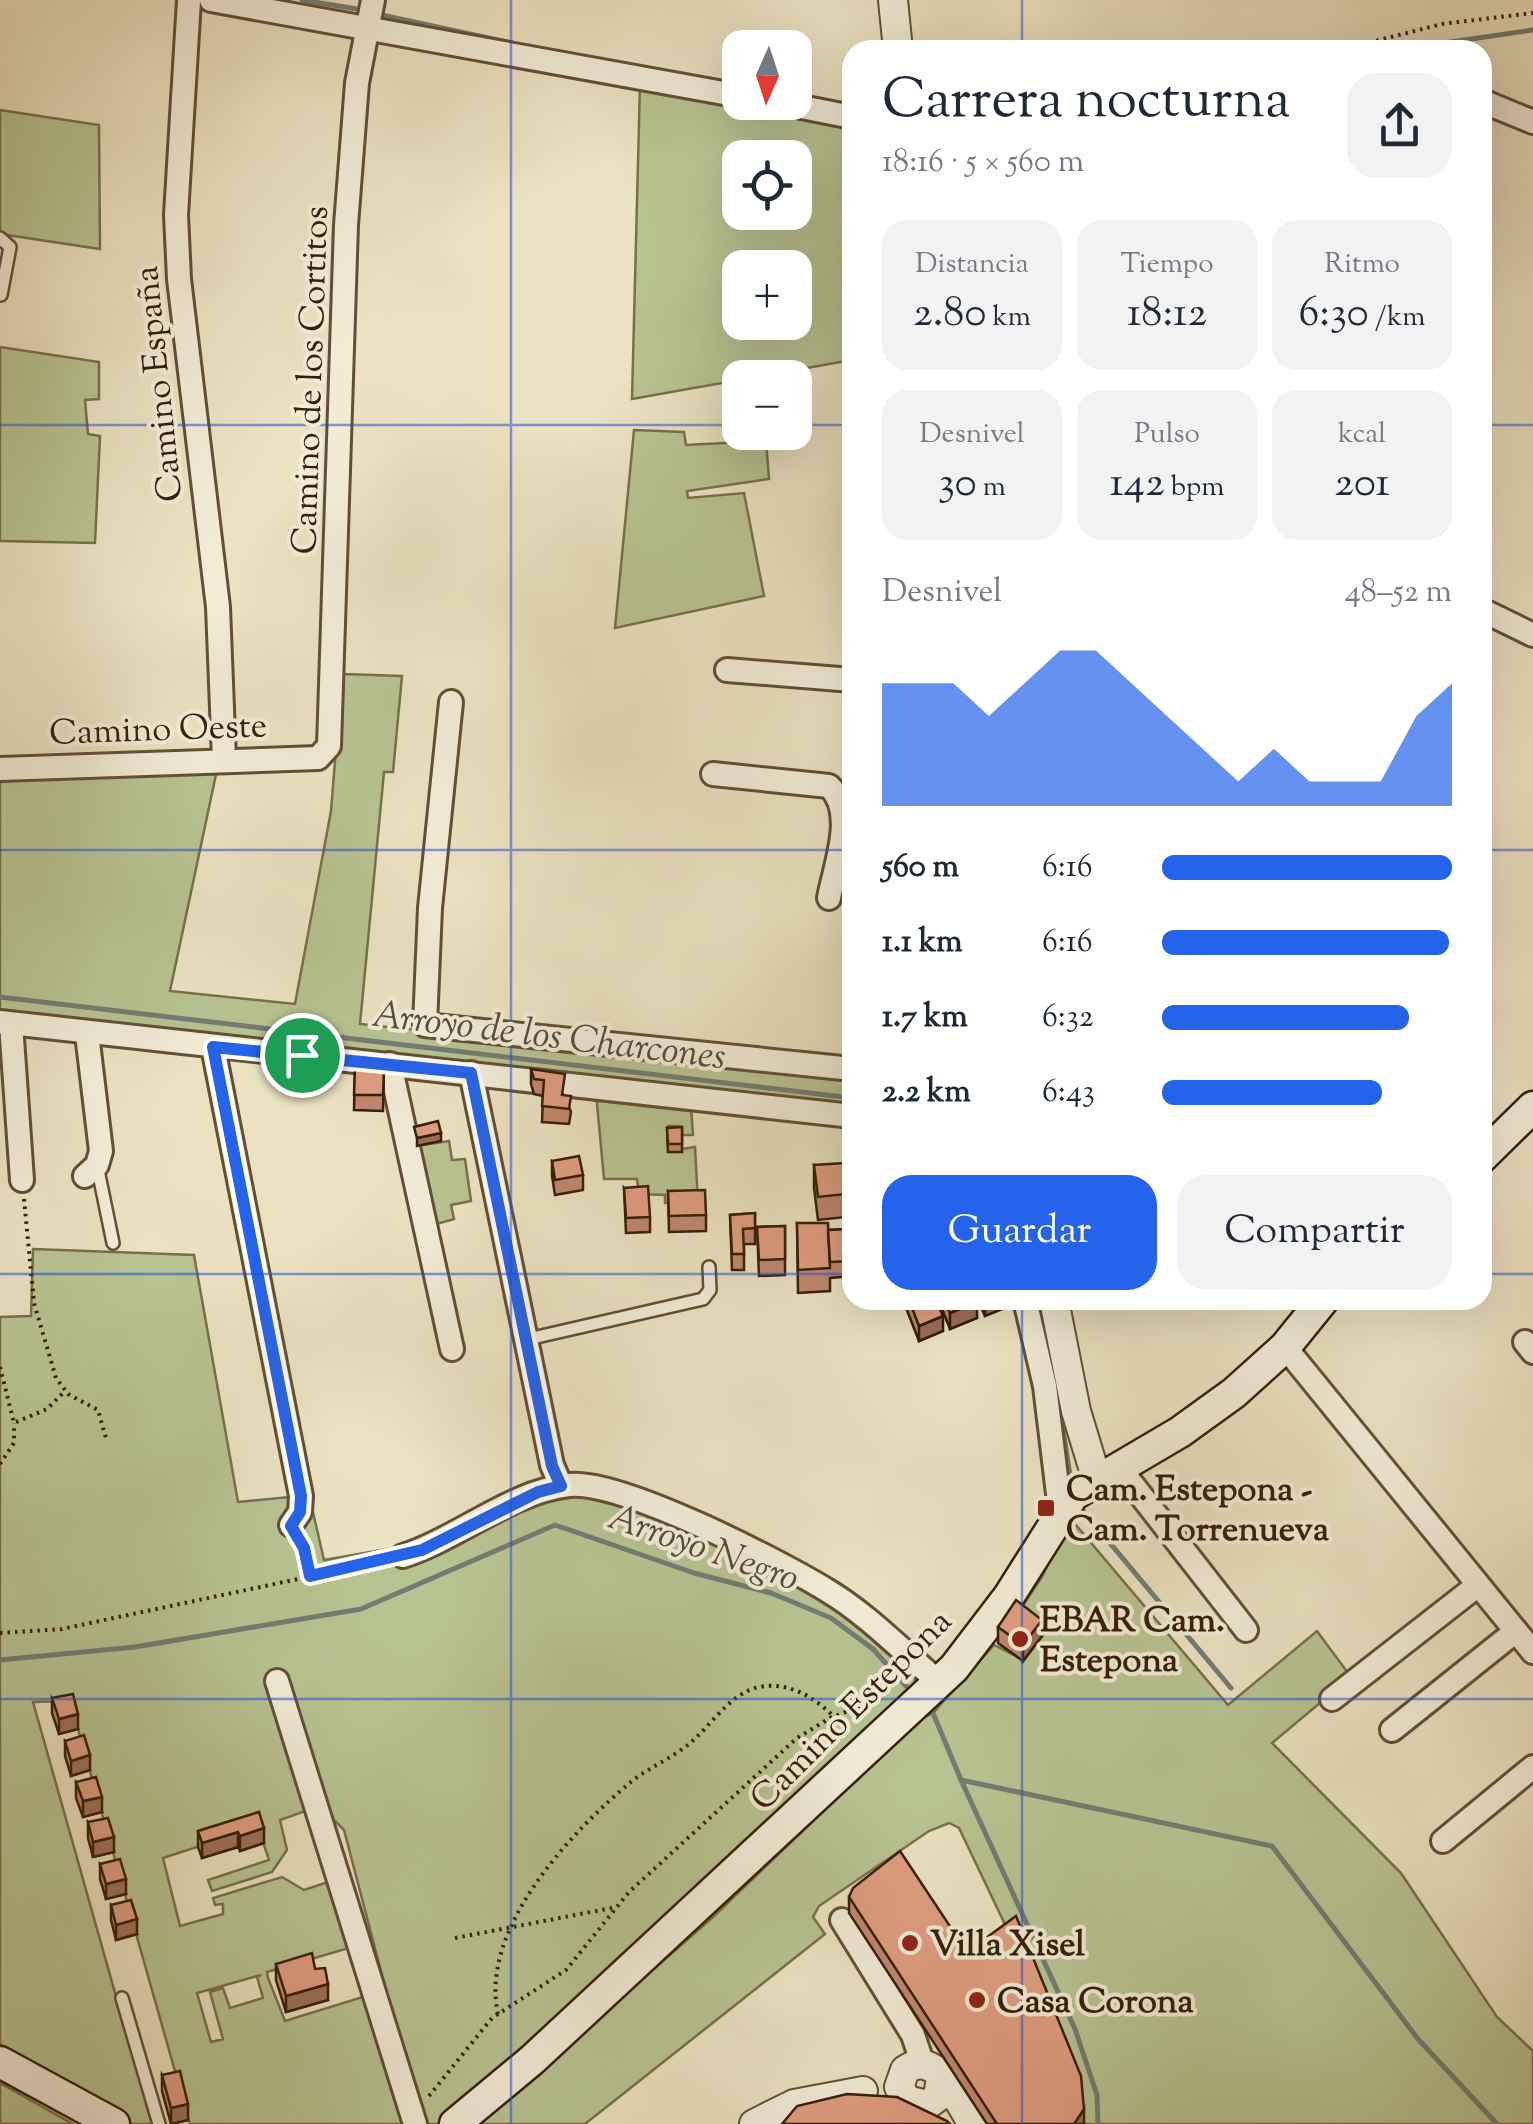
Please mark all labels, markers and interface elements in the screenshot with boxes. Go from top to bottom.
north arrow [722,30,812,120]
map controls [722,30,812,450]
text: Carrera nocturna [882,63,1290,142]
button: share [1347,73,1452,178]
button: locate [722,140,812,230]
text: 18:16 · 5 × 560 m [882,140,1084,186]
street label: Camino de los Cortitos [281,205,344,555]
text: Distancia [915,245,1029,285]
text: Tiempo [1121,245,1213,285]
text: Ritmo [1324,245,1400,285]
button: + [722,250,812,340]
street label: Camino España [123,263,198,504]
text: 2.80 [913,285,987,345]
text: 18:12 [1127,285,1207,345]
text: 6:30 [1299,285,1369,345]
text: km [987,298,1031,338]
text: /km [1369,298,1425,338]
button: − [722,360,812,450]
text: Desnivel [919,415,1025,455]
text: Pulso [1134,415,1200,455]
text: kcal [1338,415,1386,455]
text: 30 [938,455,977,515]
text: 142 [1110,455,1165,515]
text: 201 [1334,455,1390,515]
text: m [977,468,1006,508]
text: bpm [1165,468,1224,508]
text: Desnivel [882,570,1002,616]
text: 48–52 m [1345,570,1452,616]
street label: Camino Oeste [48,702,268,761]
text: 560 m [882,845,959,891]
text: 6:16 [1042,845,1093,891]
text: 1.1 km [882,920,963,966]
text: 6:16 [1042,920,1093,966]
water label: Arroyo de los Charcones [369,989,728,1086]
text: 1.7 km [882,995,968,1041]
text: 6:32 [1042,995,1094,1041]
pin [260,1013,345,1098]
icon: arrive [275,1028,330,1083]
text: 2.2 km [882,1070,971,1116]
text: 6:43 [1042,1070,1095,1116]
button: Guardar [882,1175,1157,1290]
button: Compartir [1177,1175,1452,1290]
place label: Cam. Estepona - Cam. Torrenueva [1066,1466,1329,1557]
water label: Arroyo Negro [600,1492,805,1608]
marker: Cam. Estepona - Cam. Torrenueva [1035,1497,1057,1519]
place label: EBAR Cam. Estepona [1040,1597,1225,1688]
street label: Camino Estepona [740,1599,965,1824]
marker: EBAR Cam. Estepona [1009,1628,1031,1650]
place label: Villa Xisel [930,1921,1085,1972]
marker: Villa Xisel [899,1932,921,1954]
place label: Casa Corona [997,1978,1194,2029]
marker: Casa Corona [966,1989,988,2011]

